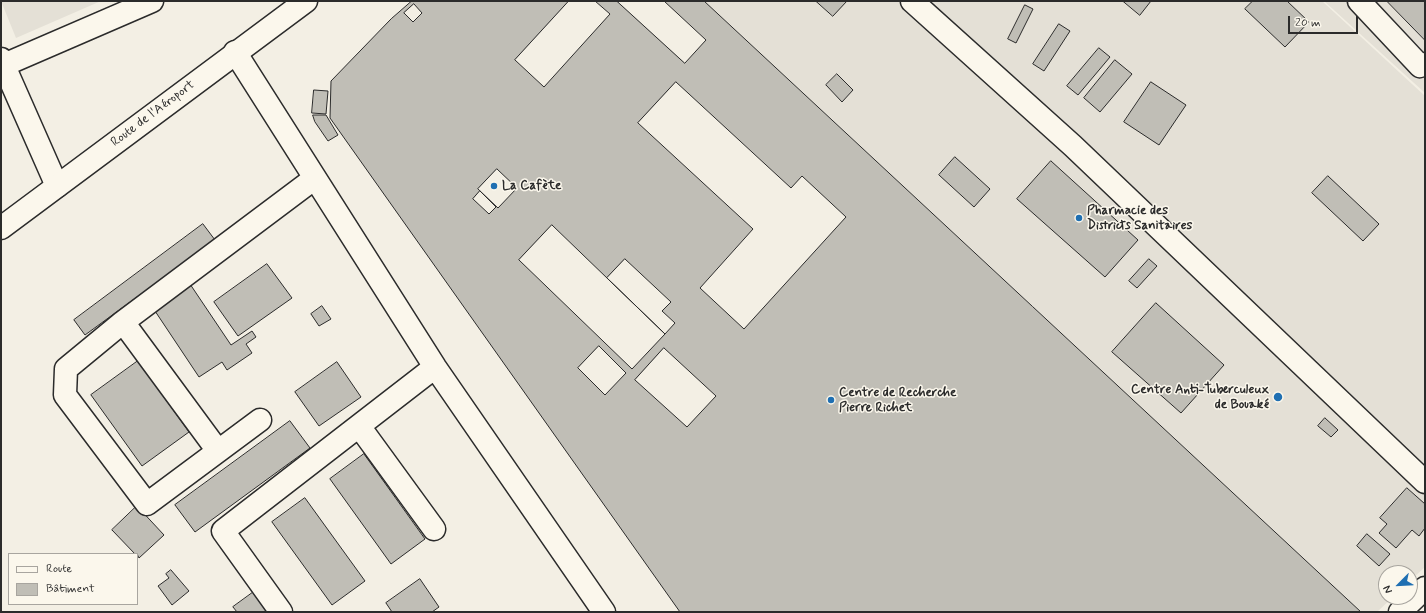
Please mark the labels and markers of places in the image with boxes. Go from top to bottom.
place label: La Cafète [502,178,561,194]
marker: La Cafète [489,181,499,191]
place label: Pharmacie des Districts Sanitaires [1087,203,1192,234]
marker: Pharmacie des Districts Sanitaires [1074,213,1084,223]
place label: Centre Anti-Tuberculeux de Bouaké [1131,382,1269,413]
place label: Centre de Recherche Pierre Richet [839,385,956,416]
marker: Centre Anti-Tuberculeux de Bouaké [1272,391,1284,403]
marker: Centre de Recherche Pierre Richet [826,395,836,405]

